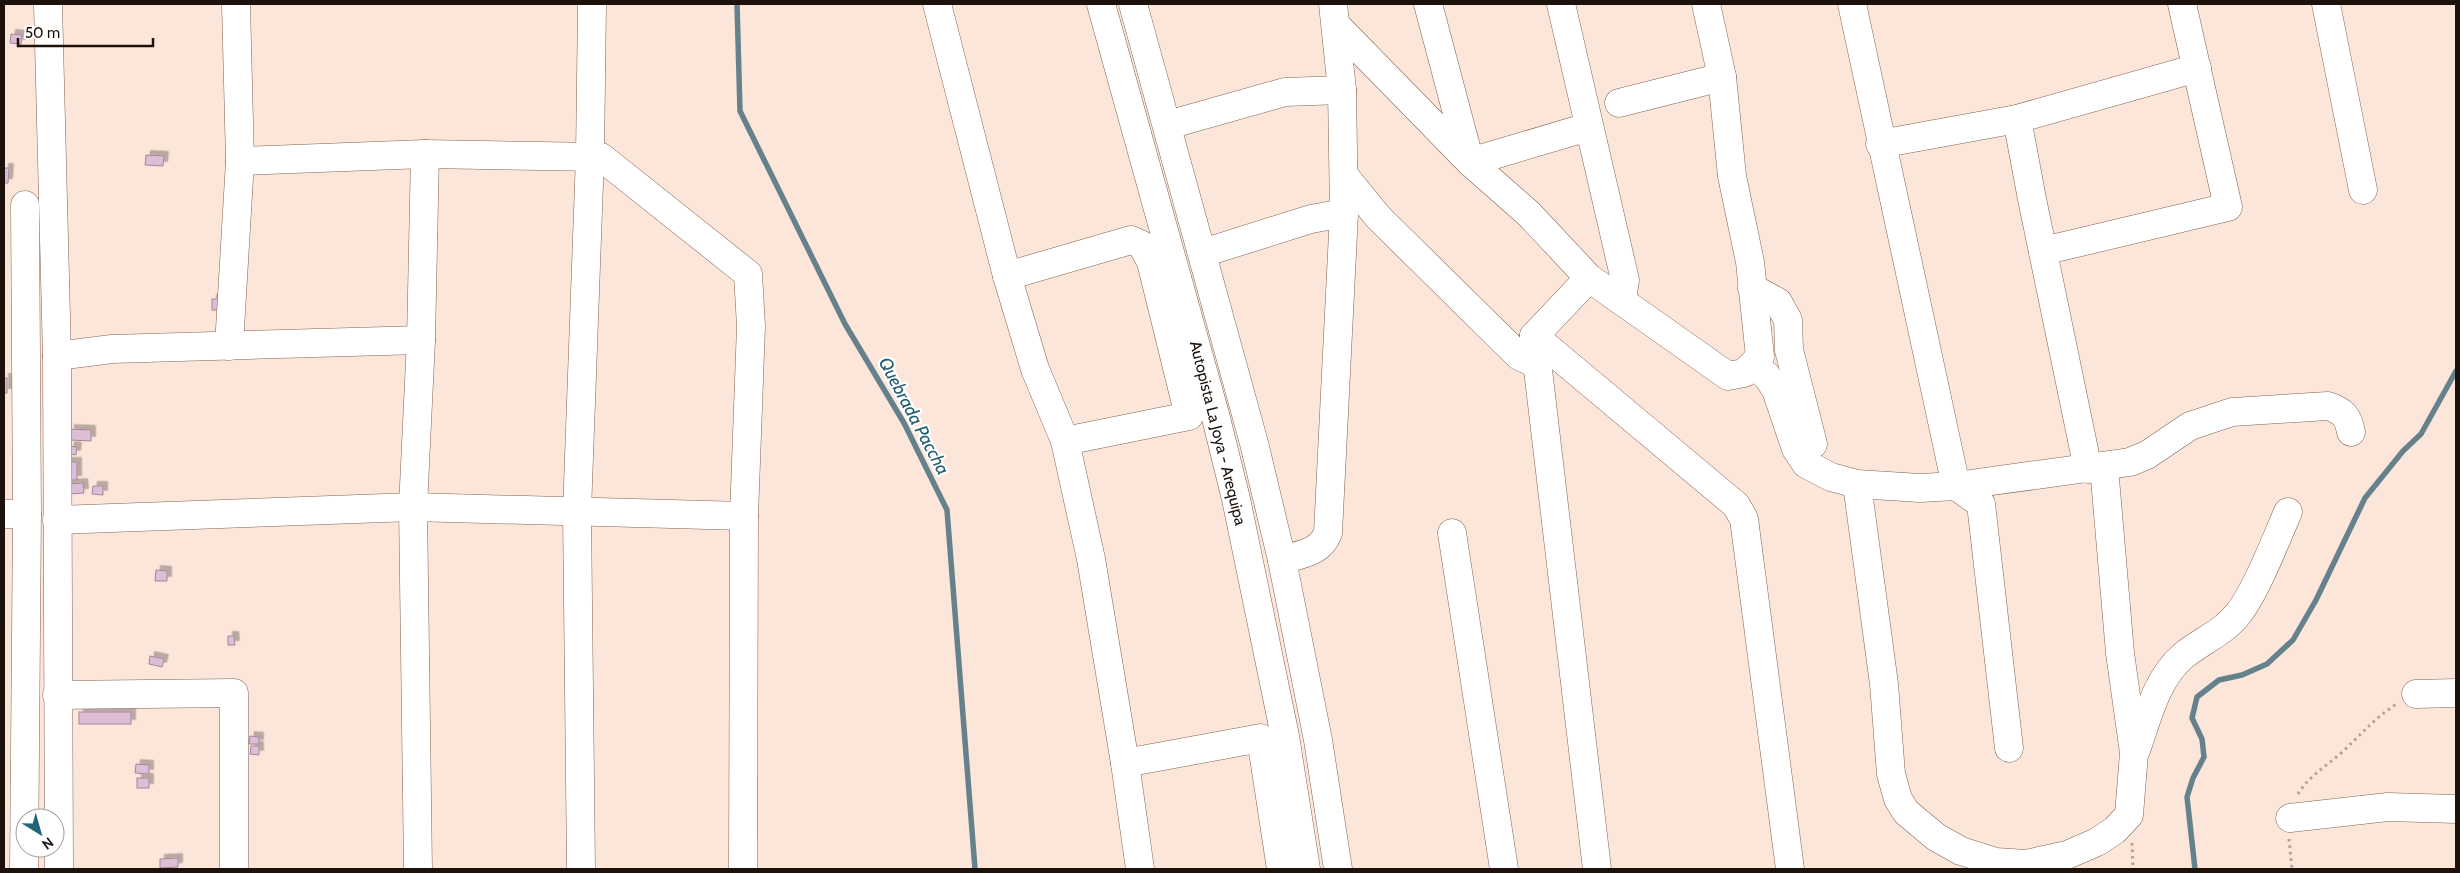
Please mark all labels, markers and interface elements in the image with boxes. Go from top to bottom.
scale bar [18,15,152,47]
text: 50 m [25,24,60,42]
street label: Autopista La Joya - Arequipa [1186,339,1250,527]
water label: Quebrada Paccha [874,354,954,478]
north arrow [15,808,65,858]
text: N [38,833,57,854]

